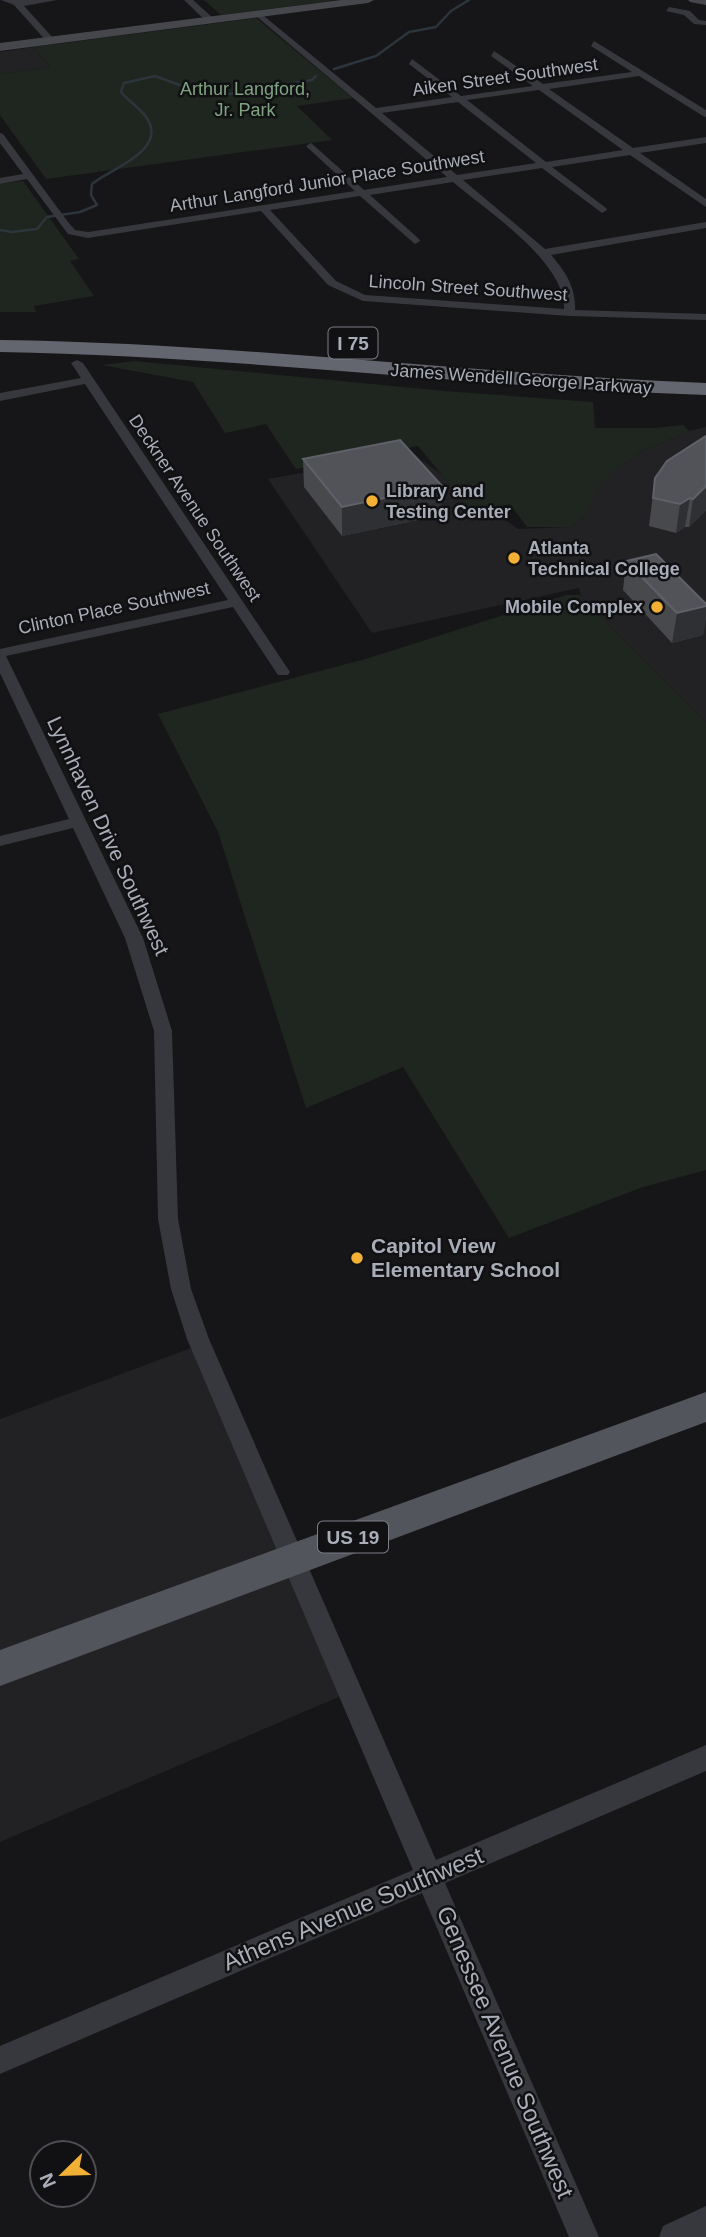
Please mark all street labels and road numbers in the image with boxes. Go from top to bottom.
street label: Aiken Street Southwest [411,54,599,100]
street label: Arthur Langford Junior Place Southwest [168,146,486,216]
street label: Lincoln Street Southwest [368,271,568,305]
road number: I 75 [328,328,378,358]
street label: James Wendell George Parkway [390,360,652,398]
street label: Deckner Avenue Southwest [125,411,265,605]
street label: Clinton Place Southwest [16,578,212,638]
street label: Lynnhaven Drive Southwest [43,713,174,959]
road number: US 19 [318,1522,388,1553]
street label: Athens Avenue Southwest [219,1841,487,1976]
street label: Genessee Avenue Southwest [432,1902,579,2202]

